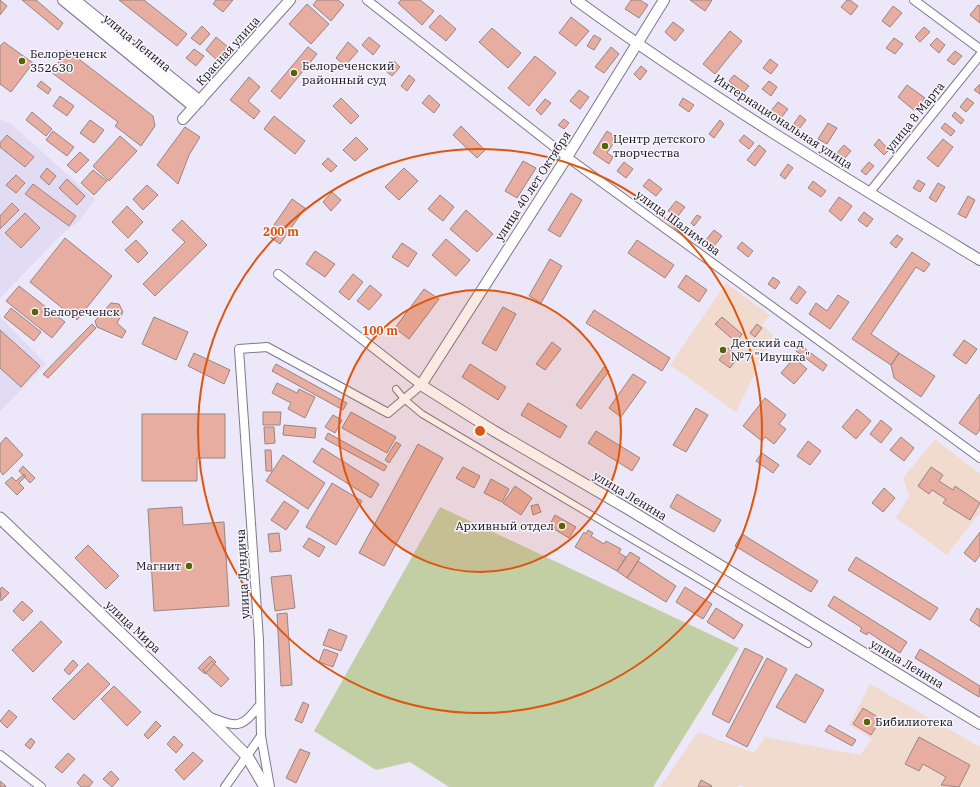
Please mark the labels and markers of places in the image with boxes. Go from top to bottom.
place label: Белореченск 352630 [30,46,107,75]
marker: Белореченск 352630 [17,56,27,66]
place label: Белореченский районный суд [302,58,395,87]
marker: Белореченский районный суд [289,68,299,78]
place label: Центр детского творчества [613,131,706,160]
marker: Центр детского творчества [600,141,610,151]
place label: Белореченск [43,304,120,319]
marker: Белореченск [30,307,40,317]
place label: Детский сад №7 "Ивушка" [731,335,810,364]
marker: Детский сад №7 "Ивушка" [718,345,728,355]
centre of rings [473,424,487,438]
place label: Архивный отдел [455,518,554,533]
marker: Архивный отдел [557,521,567,531]
place label: Магнит [136,558,181,573]
marker: Магнит [184,561,194,571]
place label: Бибилиотека [875,714,953,729]
marker: Бибилиотека [862,717,872,727]

